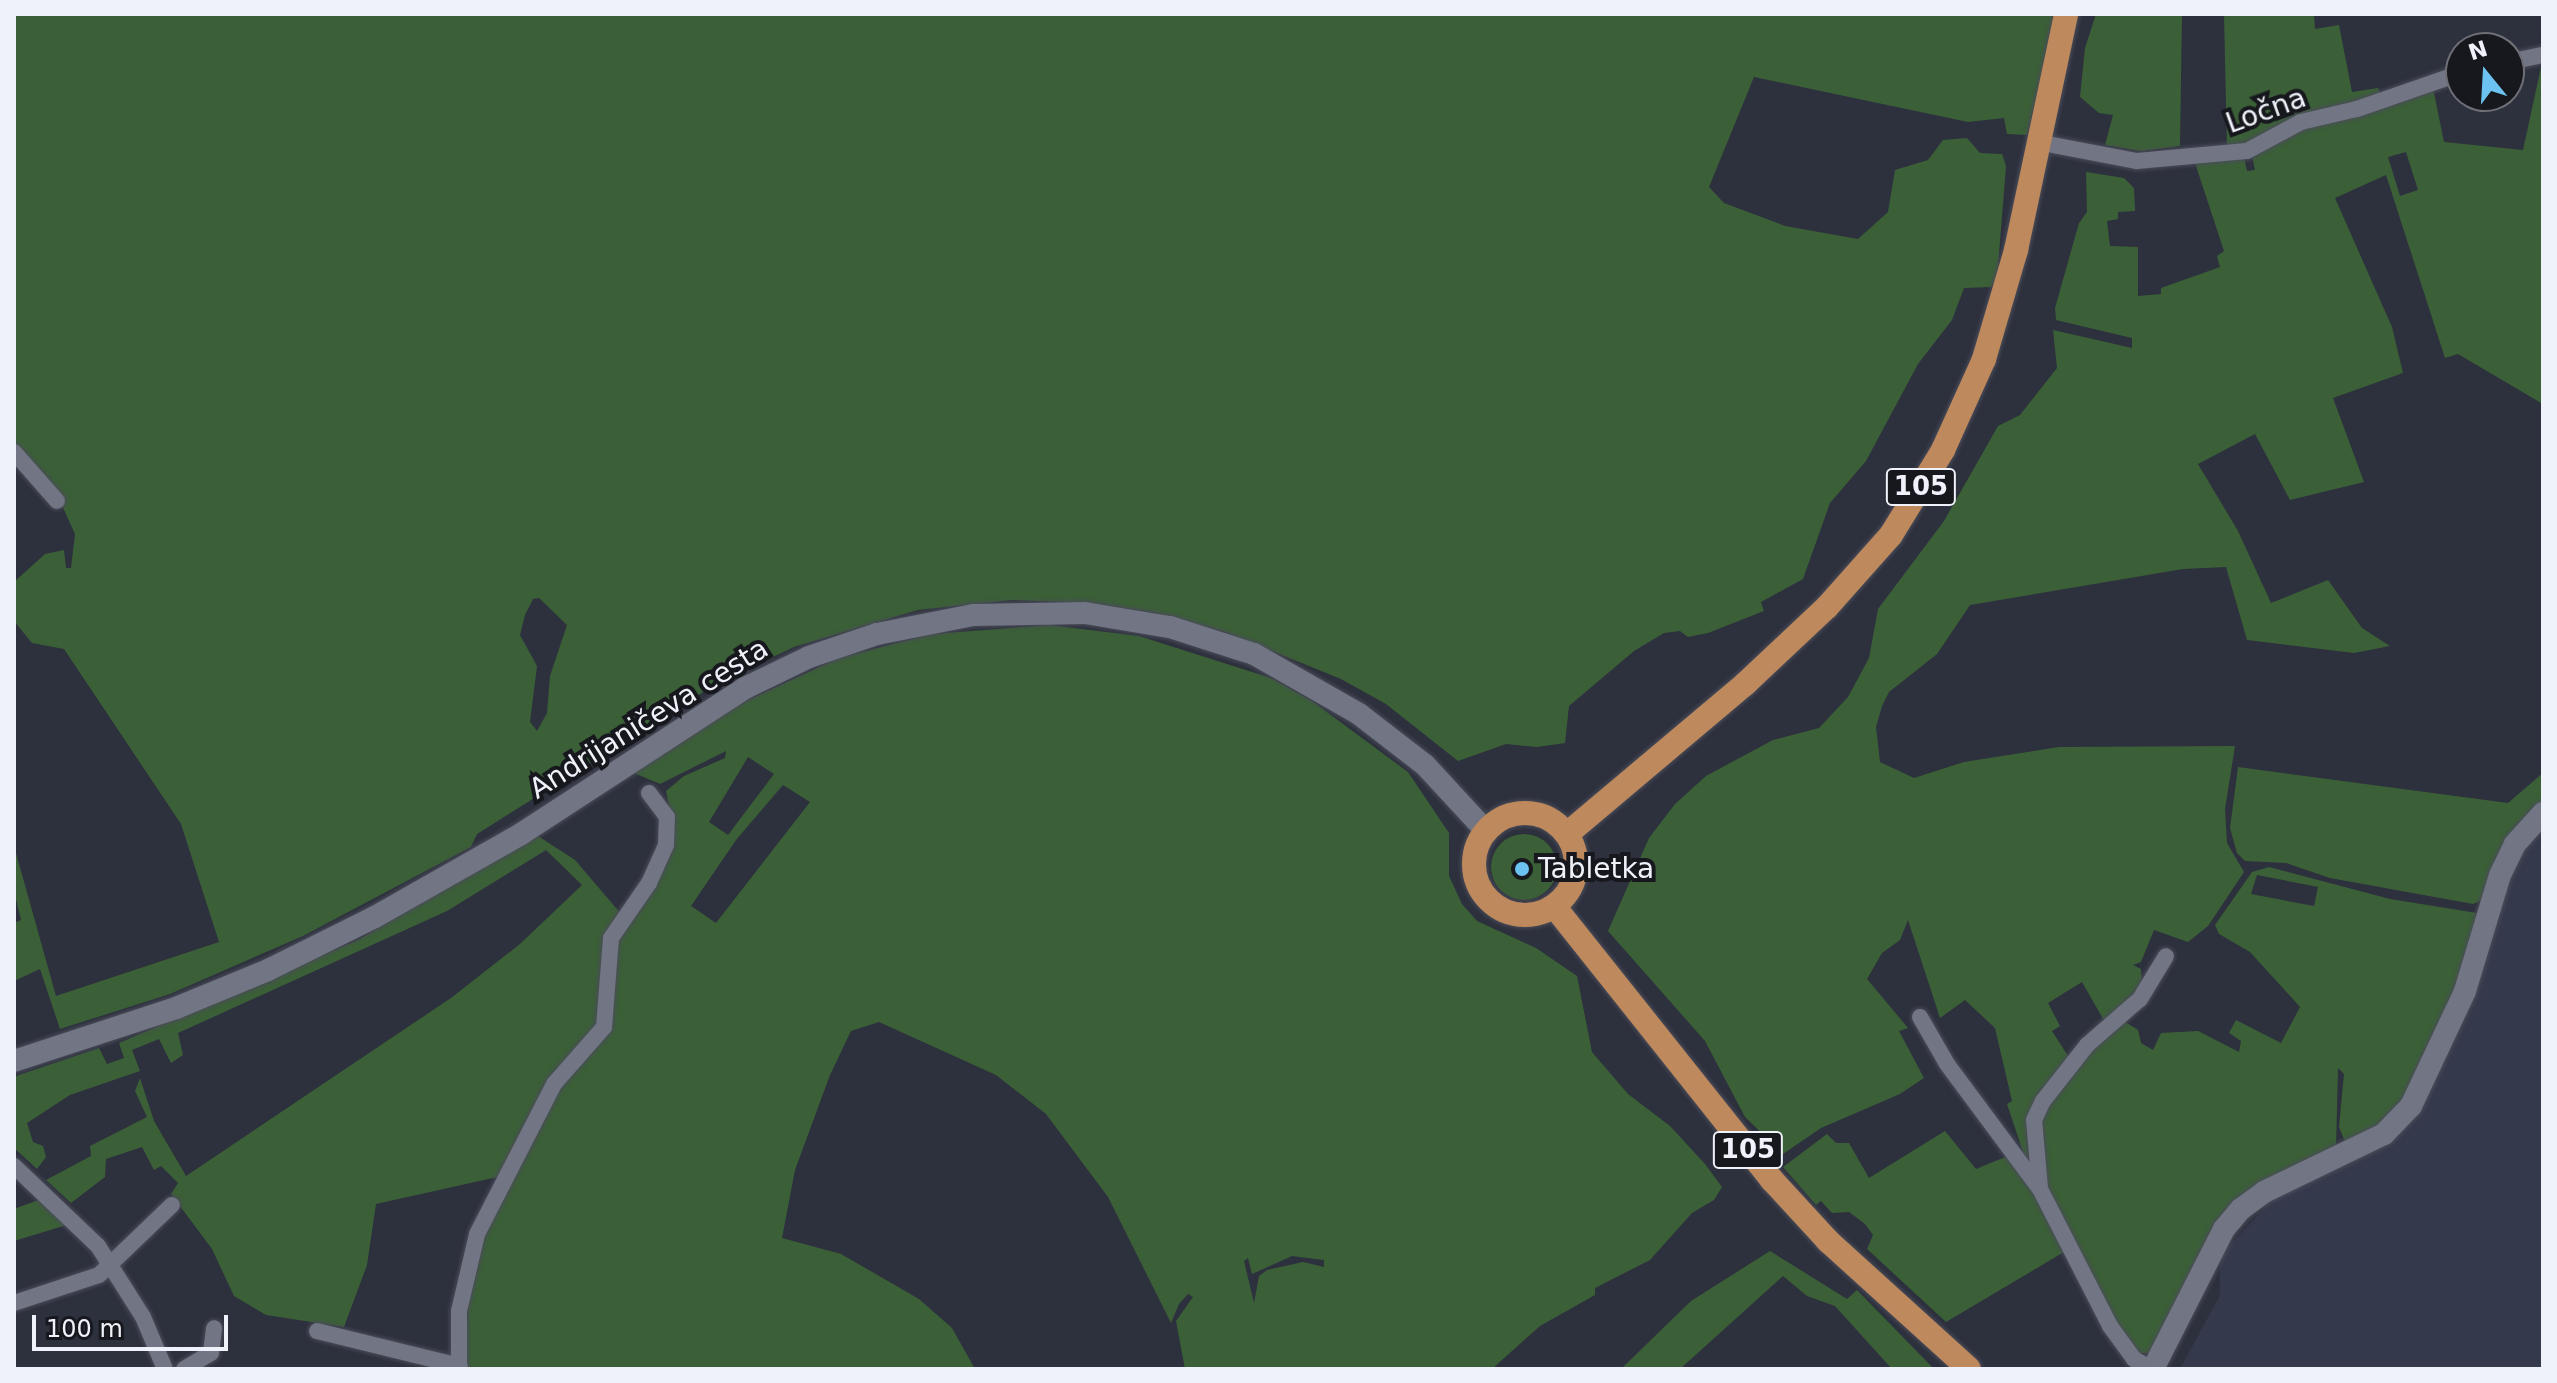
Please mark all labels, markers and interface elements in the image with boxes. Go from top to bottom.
north arrow [2445,32,2525,112]
text: N [2465,36,2491,65]
street label: Ločna [2221,81,2311,141]
road number: 105 [1885,465,1957,509]
street label: Andrijaničeva cesta [523,632,775,806]
place label: Tabletka [1538,852,1654,886]
marker: Tabletka [1513,860,1531,878]
road number: 105 [1712,1128,1784,1172]
scale bar [36,1299,232,1349]
text: 100 m [46,1315,123,1343]

